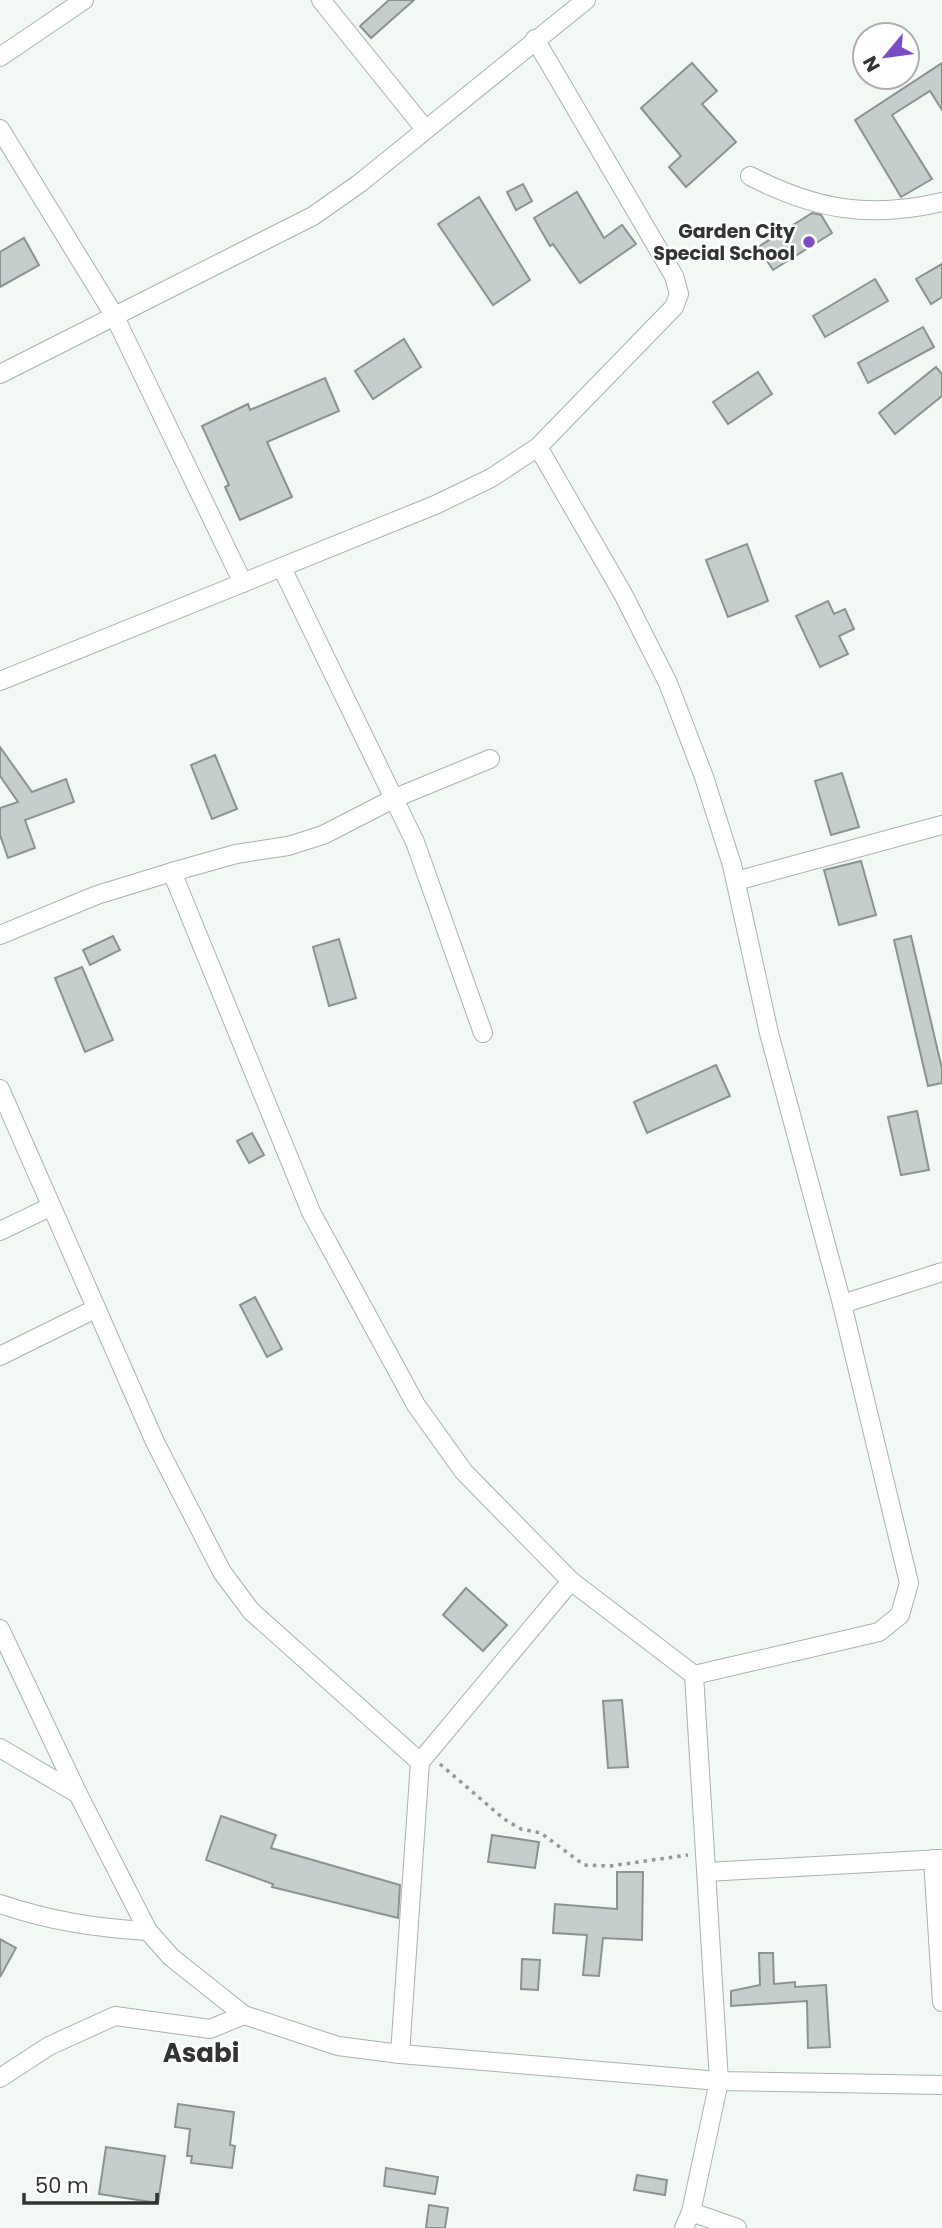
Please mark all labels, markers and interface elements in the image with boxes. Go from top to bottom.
north arrow [851,21,921,91]
text: N [856,51,887,77]
place label: Garden City Special School [653,218,796,267]
marker: Garden City Special School [801,234,817,250]
district label: Asabi [163,2035,239,2071]
scale bar [24,2162,158,2206]
text: 50 m [35,2171,89,2200]

